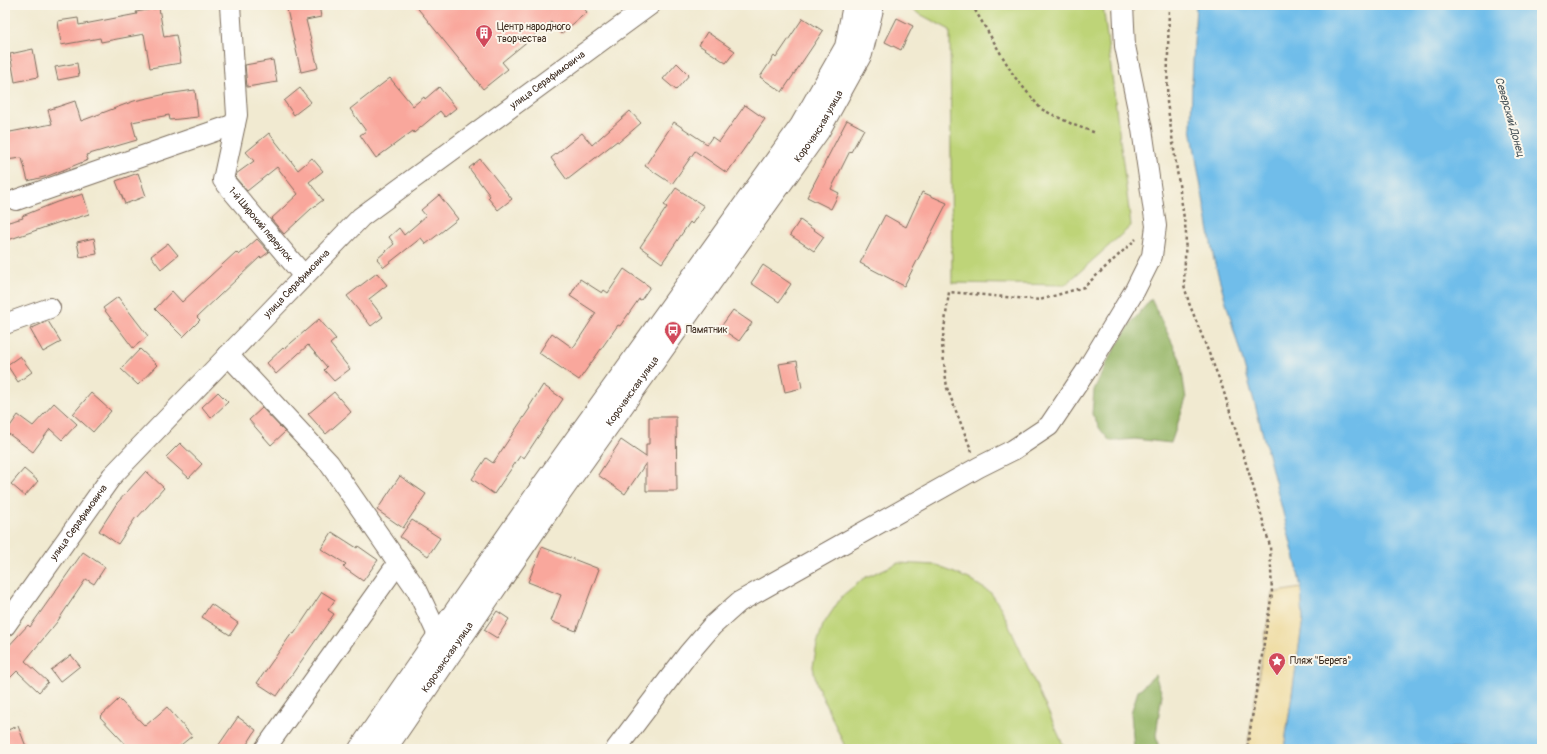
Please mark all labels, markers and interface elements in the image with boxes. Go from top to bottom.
place label: Центр народного творчества [497,21,571,45]
building icon: Центр народного творчества [474,23,494,48]
street label: улица Серафимовича [507,48,588,112]
water label: Северский Донец [1492,76,1528,158]
street label: Корочанская улица [792,88,846,165]
street label: 1-й Широкий переулок [226,185,296,264]
street label: улица Серафимовича [261,247,333,321]
bus stop icon: Памятник [663,320,683,345]
place label: Памятник [686,324,728,336]
street label: Корочанская улица [604,354,662,428]
street label: улица Серафимовича [47,482,110,564]
street label: Корочанская улица [419,620,476,695]
place icon: Пляж "Берега" [1267,651,1287,676]
place label: Пляж "Берега" [1290,655,1351,667]

